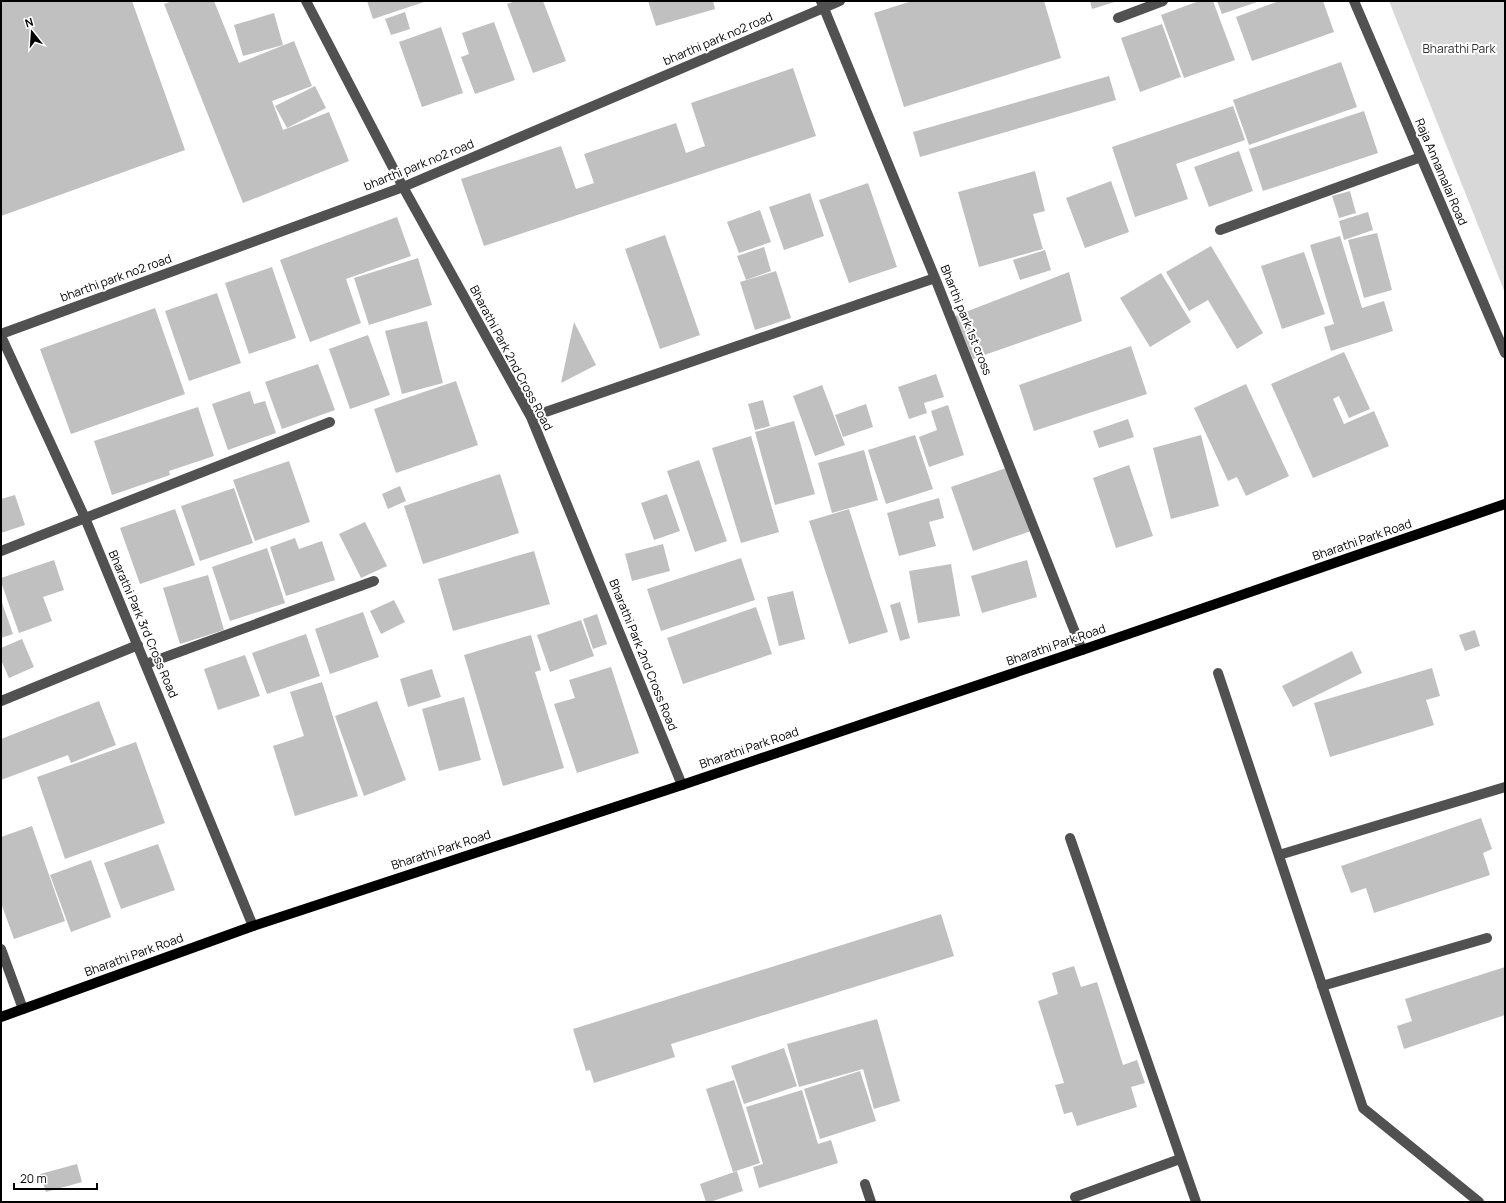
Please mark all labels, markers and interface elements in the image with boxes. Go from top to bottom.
street label: bharthi park no2 road [660,8,775,69]
north arrow [12,12,52,52]
text: N [23,14,35,30]
park label: Bharathi Park [1423,40,1497,57]
street label: Raja Annamalai Road [1411,116,1472,228]
street label: bharthi park no2 road [361,135,476,194]
street label: bharthi park no2 road [58,249,174,306]
street label: Bharthi park 1st cross [937,262,996,378]
street label: Bharathi Park 2nd Cross Road [466,282,557,433]
street label: Bharathi Park Road [1310,515,1414,564]
street label: Bharathi Park 3rd Cross Road [105,547,182,700]
street label: Bharathi Park 2nd Cross Road [605,576,682,733]
street label: Bharathi Park Road [1004,620,1108,669]
street label: Bharathi Park Road [697,723,801,772]
street label: Bharathi Park Road [389,825,493,874]
street label: Bharathi Park Road [82,929,186,980]
scale bar [14,1165,97,1191]
text: 20 m [20,1170,47,1187]

